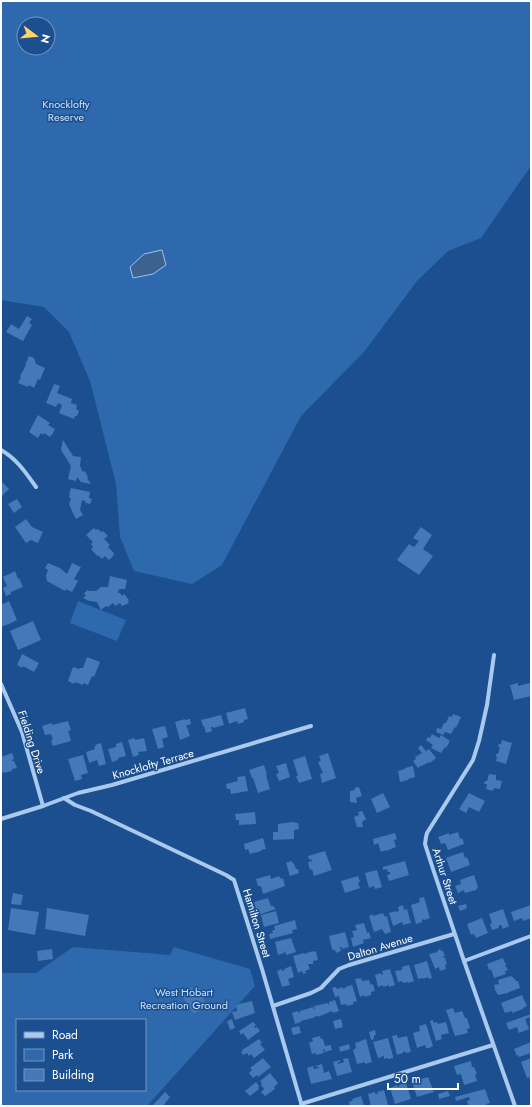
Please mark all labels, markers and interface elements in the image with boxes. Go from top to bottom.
north arrow [16,16,56,56]
text: N [37,32,55,45]
park label: Knocklofty Reserve [42,96,90,125]
street label: Fielding Drive [14,708,50,776]
street label: Knocklofty Terrace [110,745,196,783]
street label: Arthur Street [428,846,462,907]
street label: Hamilton Street [239,887,275,960]
street label: Dalton Avenue [345,929,415,964]
park label: West Hobart Recreation Ground [140,984,228,1013]
legend [16,1019,146,1091]
text: Road [52,1026,78,1044]
text: Park [52,1046,74,1064]
scale bar [388,1065,458,1091]
text: Building [52,1066,94,1084]
text: 50 m [394,1070,421,1088]

